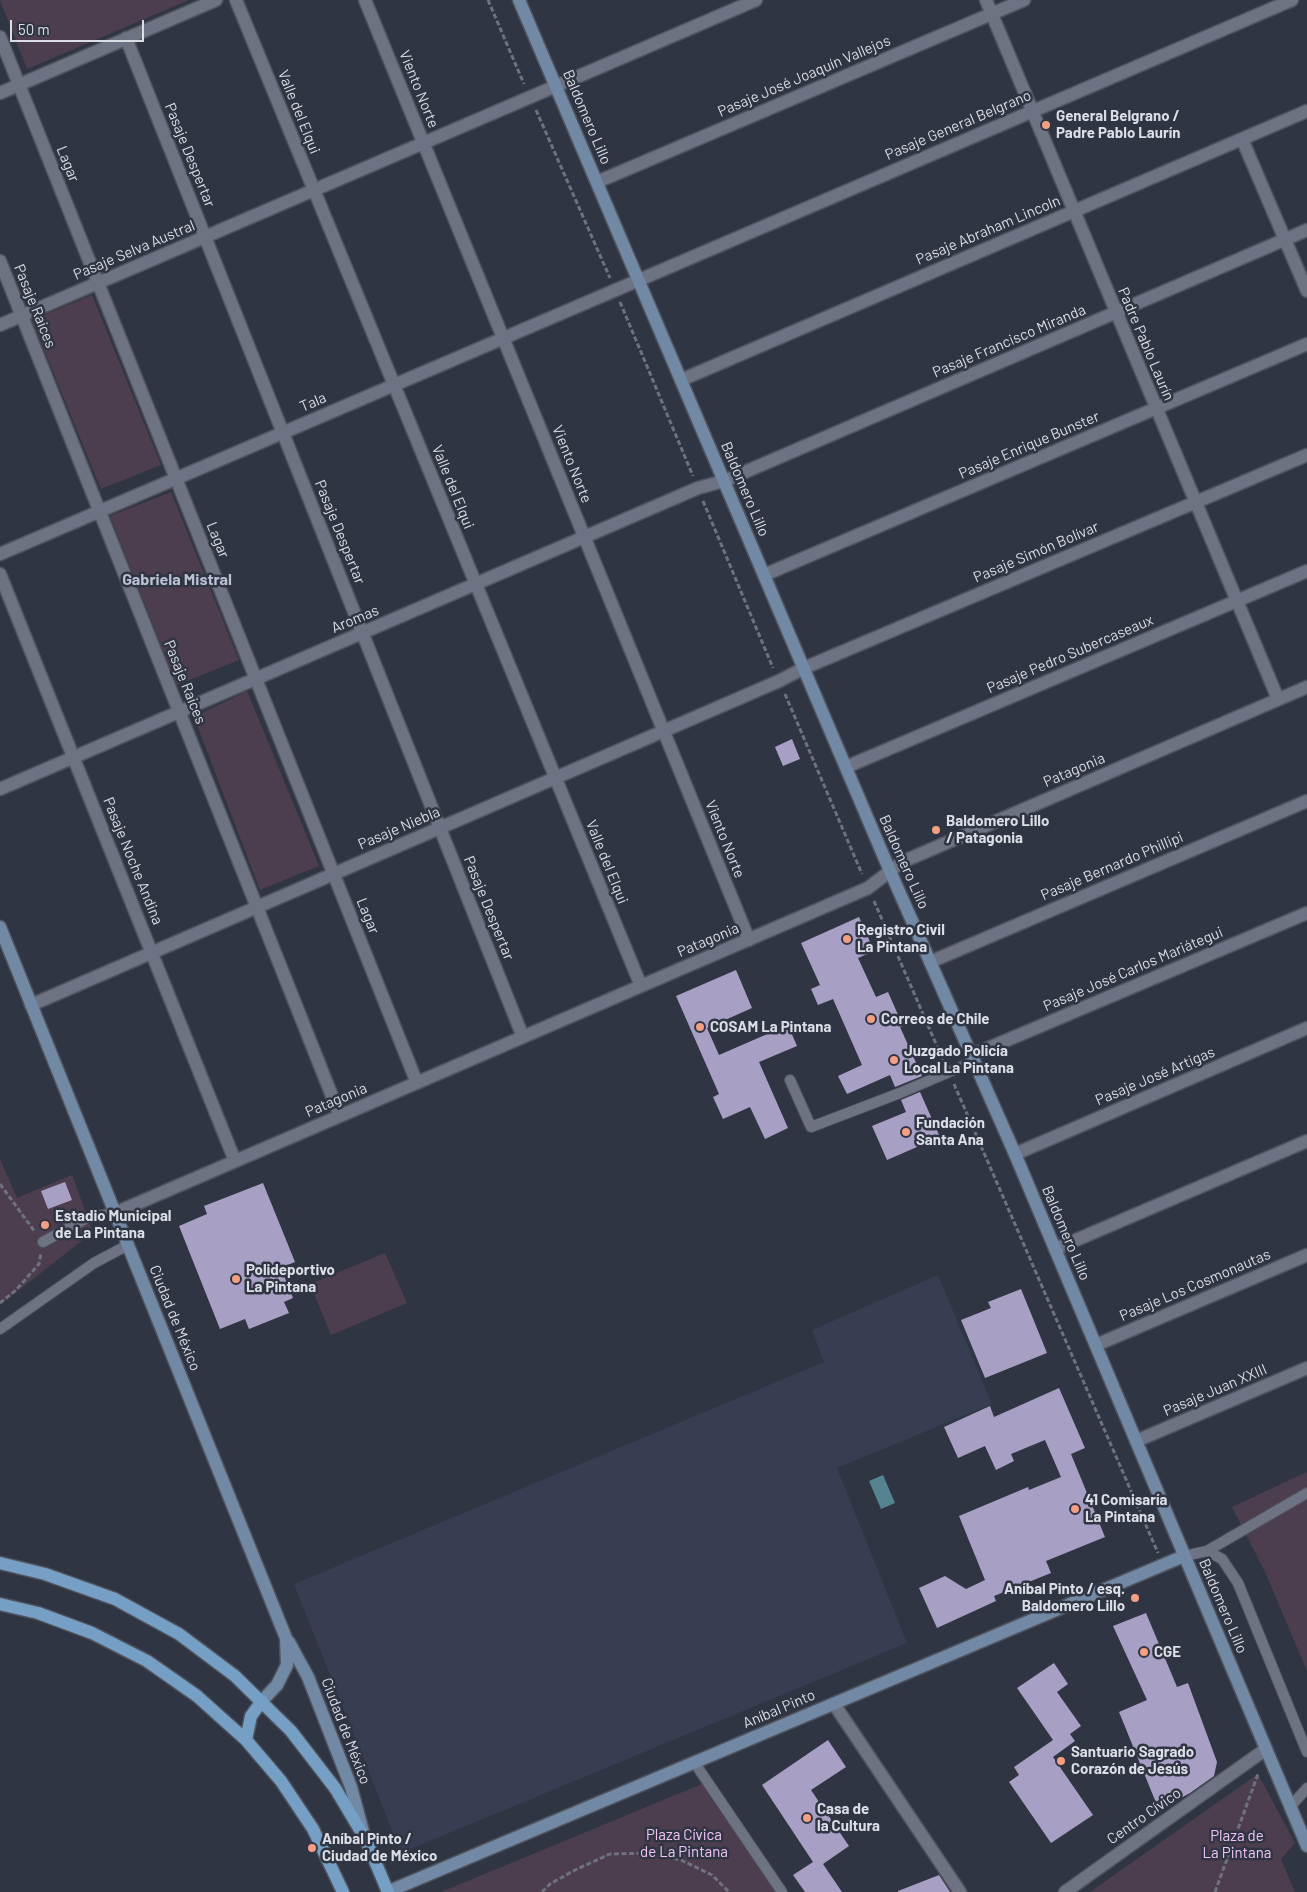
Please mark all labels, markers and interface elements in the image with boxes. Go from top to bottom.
scale bar [12,10,146,42]
text: 50 m [18,20,50,38]
street label: Pasaje José Joaquín Vallejos [715,31,893,121]
street label: Viento Norte [395,47,443,131]
street label: Valle del Elqui [274,67,324,157]
street label: Baldomero Lillo [559,67,615,167]
street label: Pasaje General Belgrano [882,86,1034,164]
street label: Pasaje Despertar [161,100,219,210]
place label: General Belgrano / Padre Pablo Laurín [1056,107,1180,142]
marker: General Belgrano / Padre Pablo Laurín [1040,119,1052,131]
street label: Lagar [53,143,83,185]
street label: Pasaje Abraham Lincoln [913,191,1063,269]
street label: Pasaje Selva Austral [71,216,197,284]
street label: Pasaje Raíces [10,261,60,351]
street label: Padre Pablo Laurín [1114,285,1178,403]
street label: Pasaje Francisco Miranda [930,301,1088,381]
street label: Tala [297,388,329,416]
street label: Pasaje Enrique Bunster [956,407,1102,483]
street label: Viento Norte [548,422,596,506]
street label: Baldomero Lillo [717,439,773,539]
street label: Valle del Elqui [428,442,478,532]
street label: Pasaje Despertar [311,477,369,587]
street label: Pasaje Simón Bolívar [971,517,1101,587]
street label: Lagar [203,519,233,561]
district label: Gabriela Mistral [122,570,232,590]
street label: Aromas [328,601,382,637]
street label: Pasaje Pedro Subercaseaux [984,611,1156,697]
street label: Pasaje Raíces [160,637,210,727]
street label: Patagonia [1040,749,1108,791]
street label: Pasaje Noche Andina [99,795,167,927]
street label: Viento Norte [701,797,749,881]
street label: Pasaje Niebla [355,803,443,853]
street label: Baldomero Lillo [875,812,933,912]
place label: Baldomero Lillo / Patagonia [946,812,1049,847]
street label: Valle del Elqui [582,817,632,907]
marker: Baldomero Lillo / Patagonia [930,824,942,836]
street label: Pasaje Bernardo Phillipi [1038,828,1186,904]
street label: Pasaje Despertar [460,853,518,963]
street label: Lagar [353,895,383,937]
street label: Patagonia [674,919,742,961]
place label: Registro Civil La Pintana [857,921,945,956]
street label: Pasaje José Carlos Mariátegui [1040,923,1226,1015]
marker: Registro Civil La Pintana [841,933,853,945]
place label: Correos de Chile [881,1010,990,1028]
marker: Correos de Chile [865,1013,877,1025]
place label: COSAM La Pintana [710,1018,831,1036]
marker: COSAM La Pintana [694,1021,706,1033]
place label: Juzgado Policía Local La Pintana [904,1042,1014,1077]
street label: Pasaje José Artigas [1093,1043,1217,1109]
marker: Juzgado Policía Local La Pintana [888,1054,900,1066]
street label: Patagonia [302,1079,370,1121]
place label: Fundación Santa Ana [916,1114,985,1149]
marker: Fundación Santa Ana [900,1126,912,1138]
street label: Baldomero Lillo [1038,1183,1094,1283]
place label: Estadio Municipal de La Pintana [55,1207,171,1242]
marker: Estadio Municipal de La Pintana [39,1219,51,1231]
street label: Pasaje Los Cosmonautas [1117,1245,1273,1325]
place label: Polideportivo La Pintana [246,1261,335,1296]
street label: Ciudad de México [146,1262,204,1374]
marker: Polideportivo La Pintana [230,1273,242,1285]
street label: Pasaje Juan XXIII [1160,1360,1270,1420]
place label: 41 Comisaría La Pintana [1085,1491,1167,1526]
marker: 41 Comisaría La Pintana [1069,1503,1081,1515]
street label: Baldomero Lillo [1195,1556,1251,1656]
place label: Aníbal Pinto / esq. Baldomero Lillo [1004,1580,1125,1615]
marker: Aníbal Pinto / esq. Baldomero Lillo [1129,1592,1141,1604]
place label: CGE [1154,1643,1181,1661]
marker: CGE [1138,1646,1150,1658]
street label: Ciudad de México [317,1675,375,1787]
street label: Aníbal Pinto [740,1686,818,1732]
place label: Santuario Sagrado Corazón de Jesús [1071,1743,1194,1778]
marker: Santuario Sagrado Corazón de Jesús [1055,1755,1067,1767]
street label: Centro Cívico [1103,1784,1185,1848]
place label: Casa de la Cultura [817,1800,880,1835]
marker: Casa de la Cultura [801,1812,813,1824]
park label: Plaza Cívica de La Pintana [640,1826,728,1861]
park label: Plaza de La Pintana [1203,1827,1271,1862]
place label: Aníbal Pinto / Ciudad de México [322,1830,437,1865]
marker: Aníbal Pinto / Ciudad de México [306,1842,318,1854]

